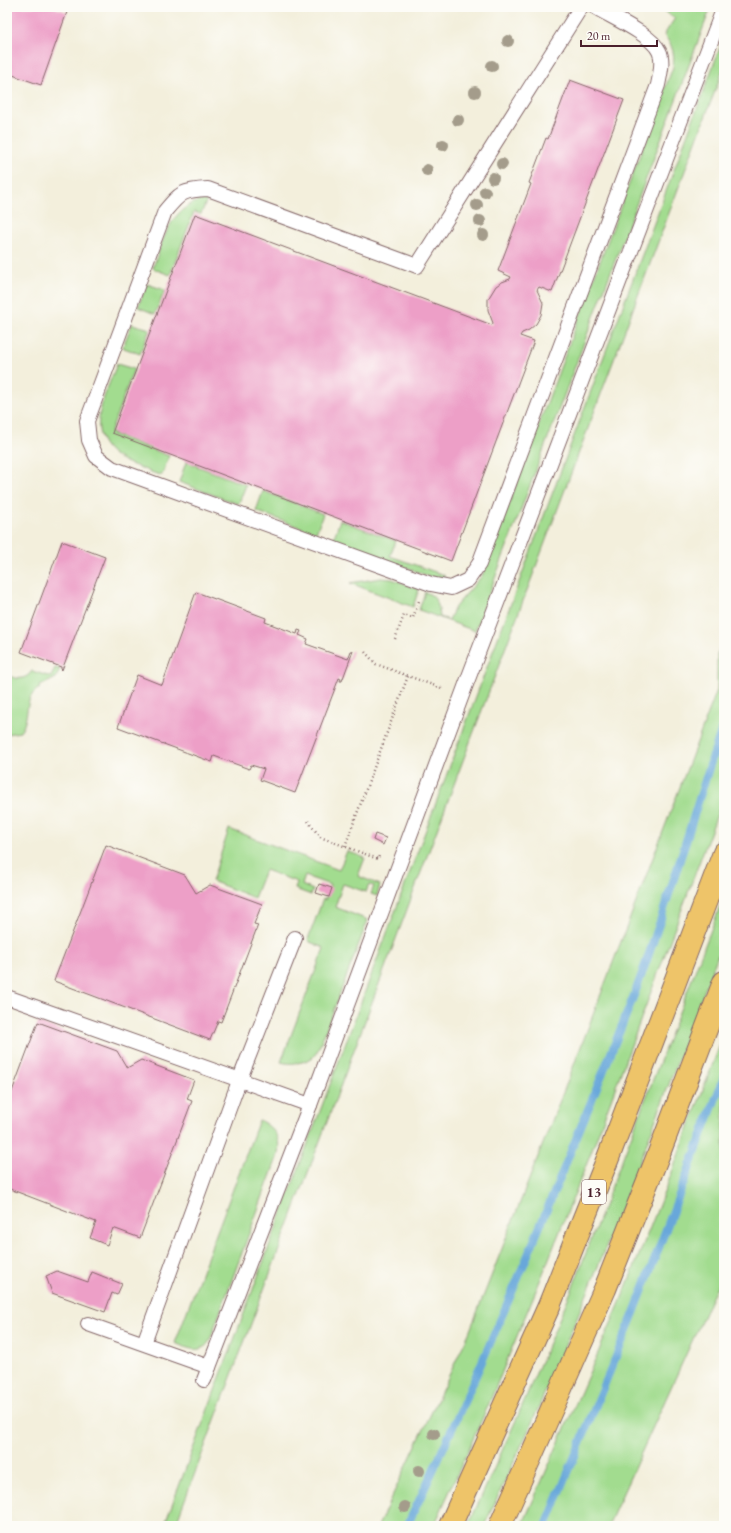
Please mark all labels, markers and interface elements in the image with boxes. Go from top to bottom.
scale bar [581,22,657,48]
text: 20 m [587,28,611,44]
road number: 13 [582,1180,606,1204]

